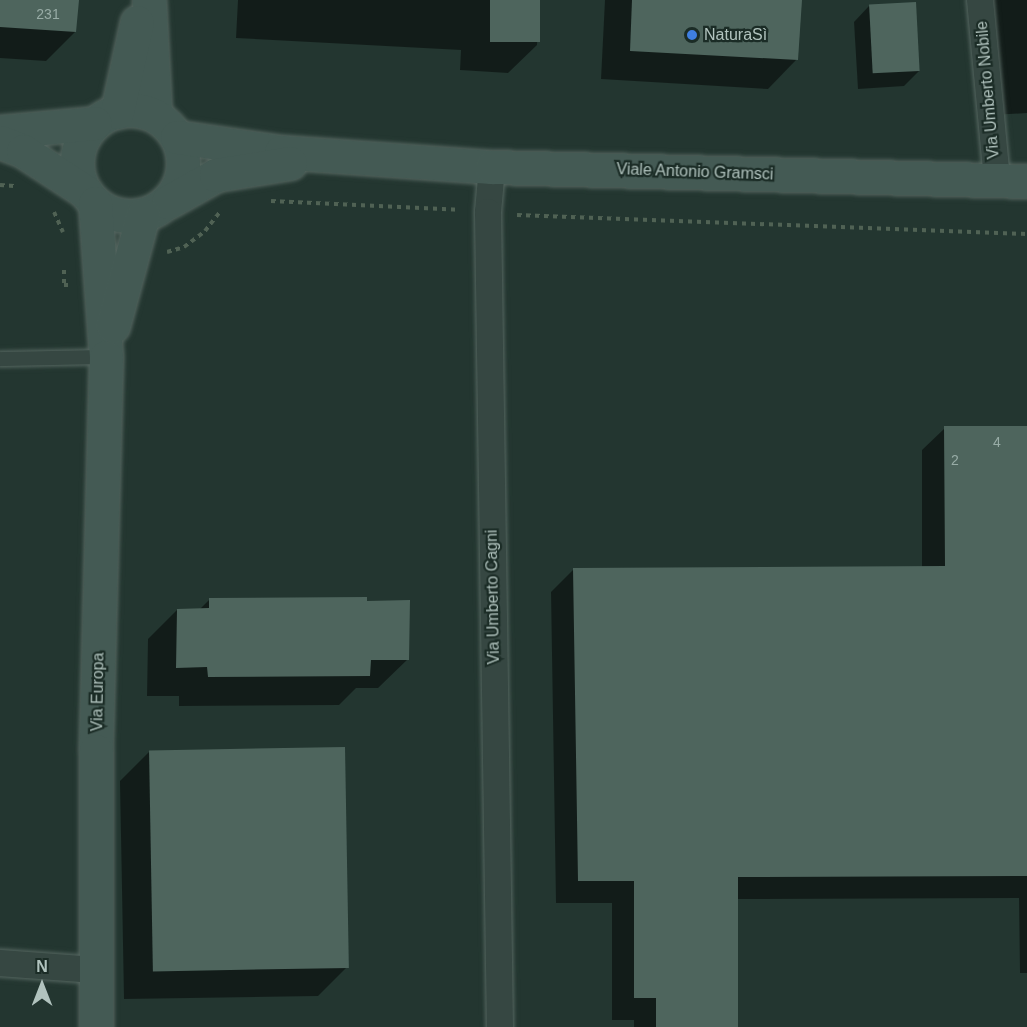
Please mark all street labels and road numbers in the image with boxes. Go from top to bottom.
street label: Via Umberto Nobile [972,20,1004,160]
street label: Viale Antonio Gramsci [616,160,774,184]
street label: Via Umberto Cagni [482,529,504,665]
street label: Via Europa [88,652,108,732]

